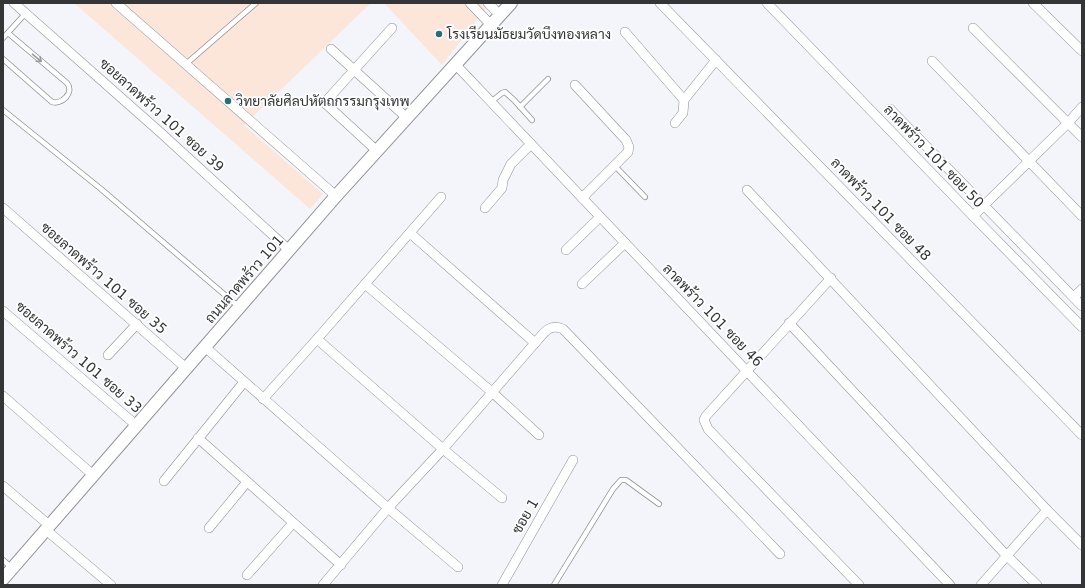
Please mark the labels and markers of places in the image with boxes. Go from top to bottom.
place label: โรงเรียนมัธยมวัดบึงทองหลาง [446,25,611,42]
marker: โรงเรียนมัธยมวัดบึงทองหลาง [434,29,444,39]
place label: วิทยาลัยศิลปหัตถกรรมกรุงเทพ [235,93,410,111]
marker: วิทยาลัยศิลปหัตถกรรมกรุงเทพ [223,96,233,106]

